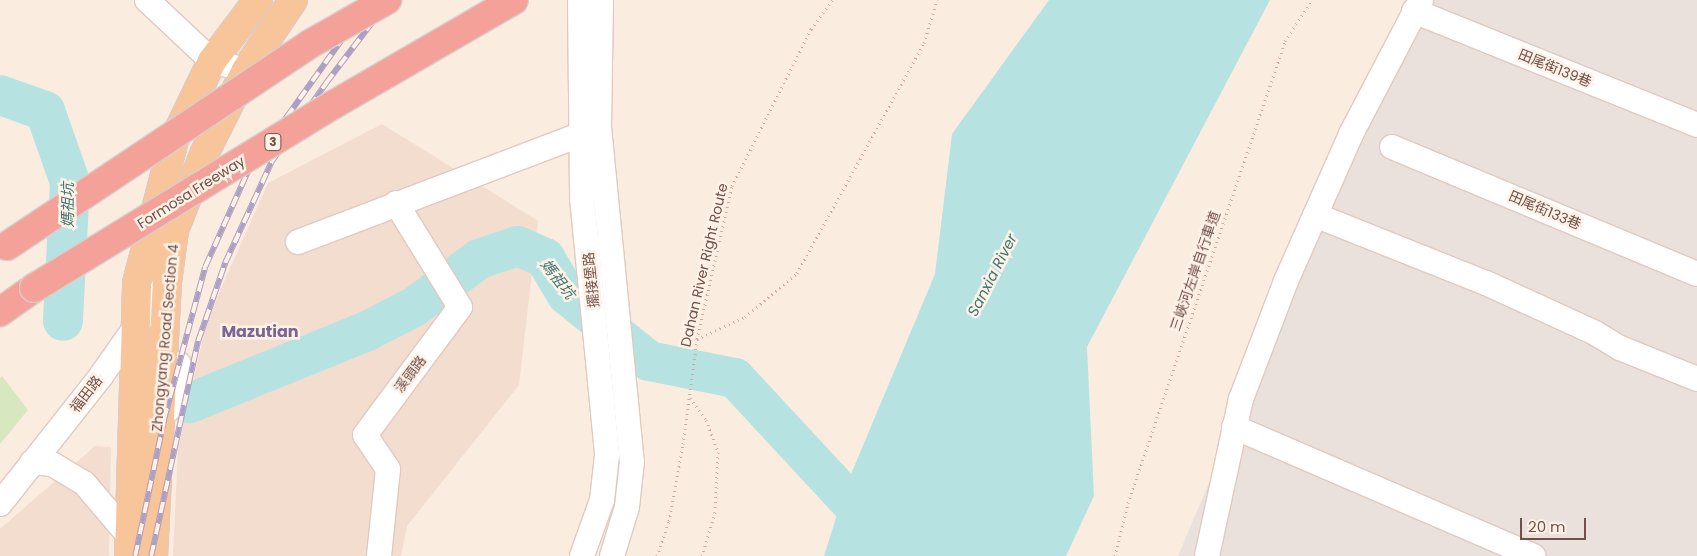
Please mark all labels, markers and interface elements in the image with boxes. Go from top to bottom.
street label: 田尾街139巷 [1516,46,1594,90]
road number: 3 [264,132,282,152]
street label: Formosa Freeway [134,152,248,232]
street label: Dahan River Right Route [677,182,731,348]
water label: 媽祖坑 [59,183,77,227]
street label: 田尾街133巷 [1506,187,1584,233]
street label: 三峽河左岸自行車道 [1167,209,1223,333]
water label: Sanxia River [964,231,1020,319]
street label: Zhongyang Road Section 4 [148,244,182,432]
street label: 擺接堡路 [580,251,602,309]
water label: 媽祖坑 [537,256,579,302]
district label: Mazutian [221,322,299,342]
street label: 溪頭路 [391,352,429,396]
street label: 福田路 [66,372,106,416]
scale bar [1522,508,1588,540]
text: 20 m [1528,516,1566,537]

